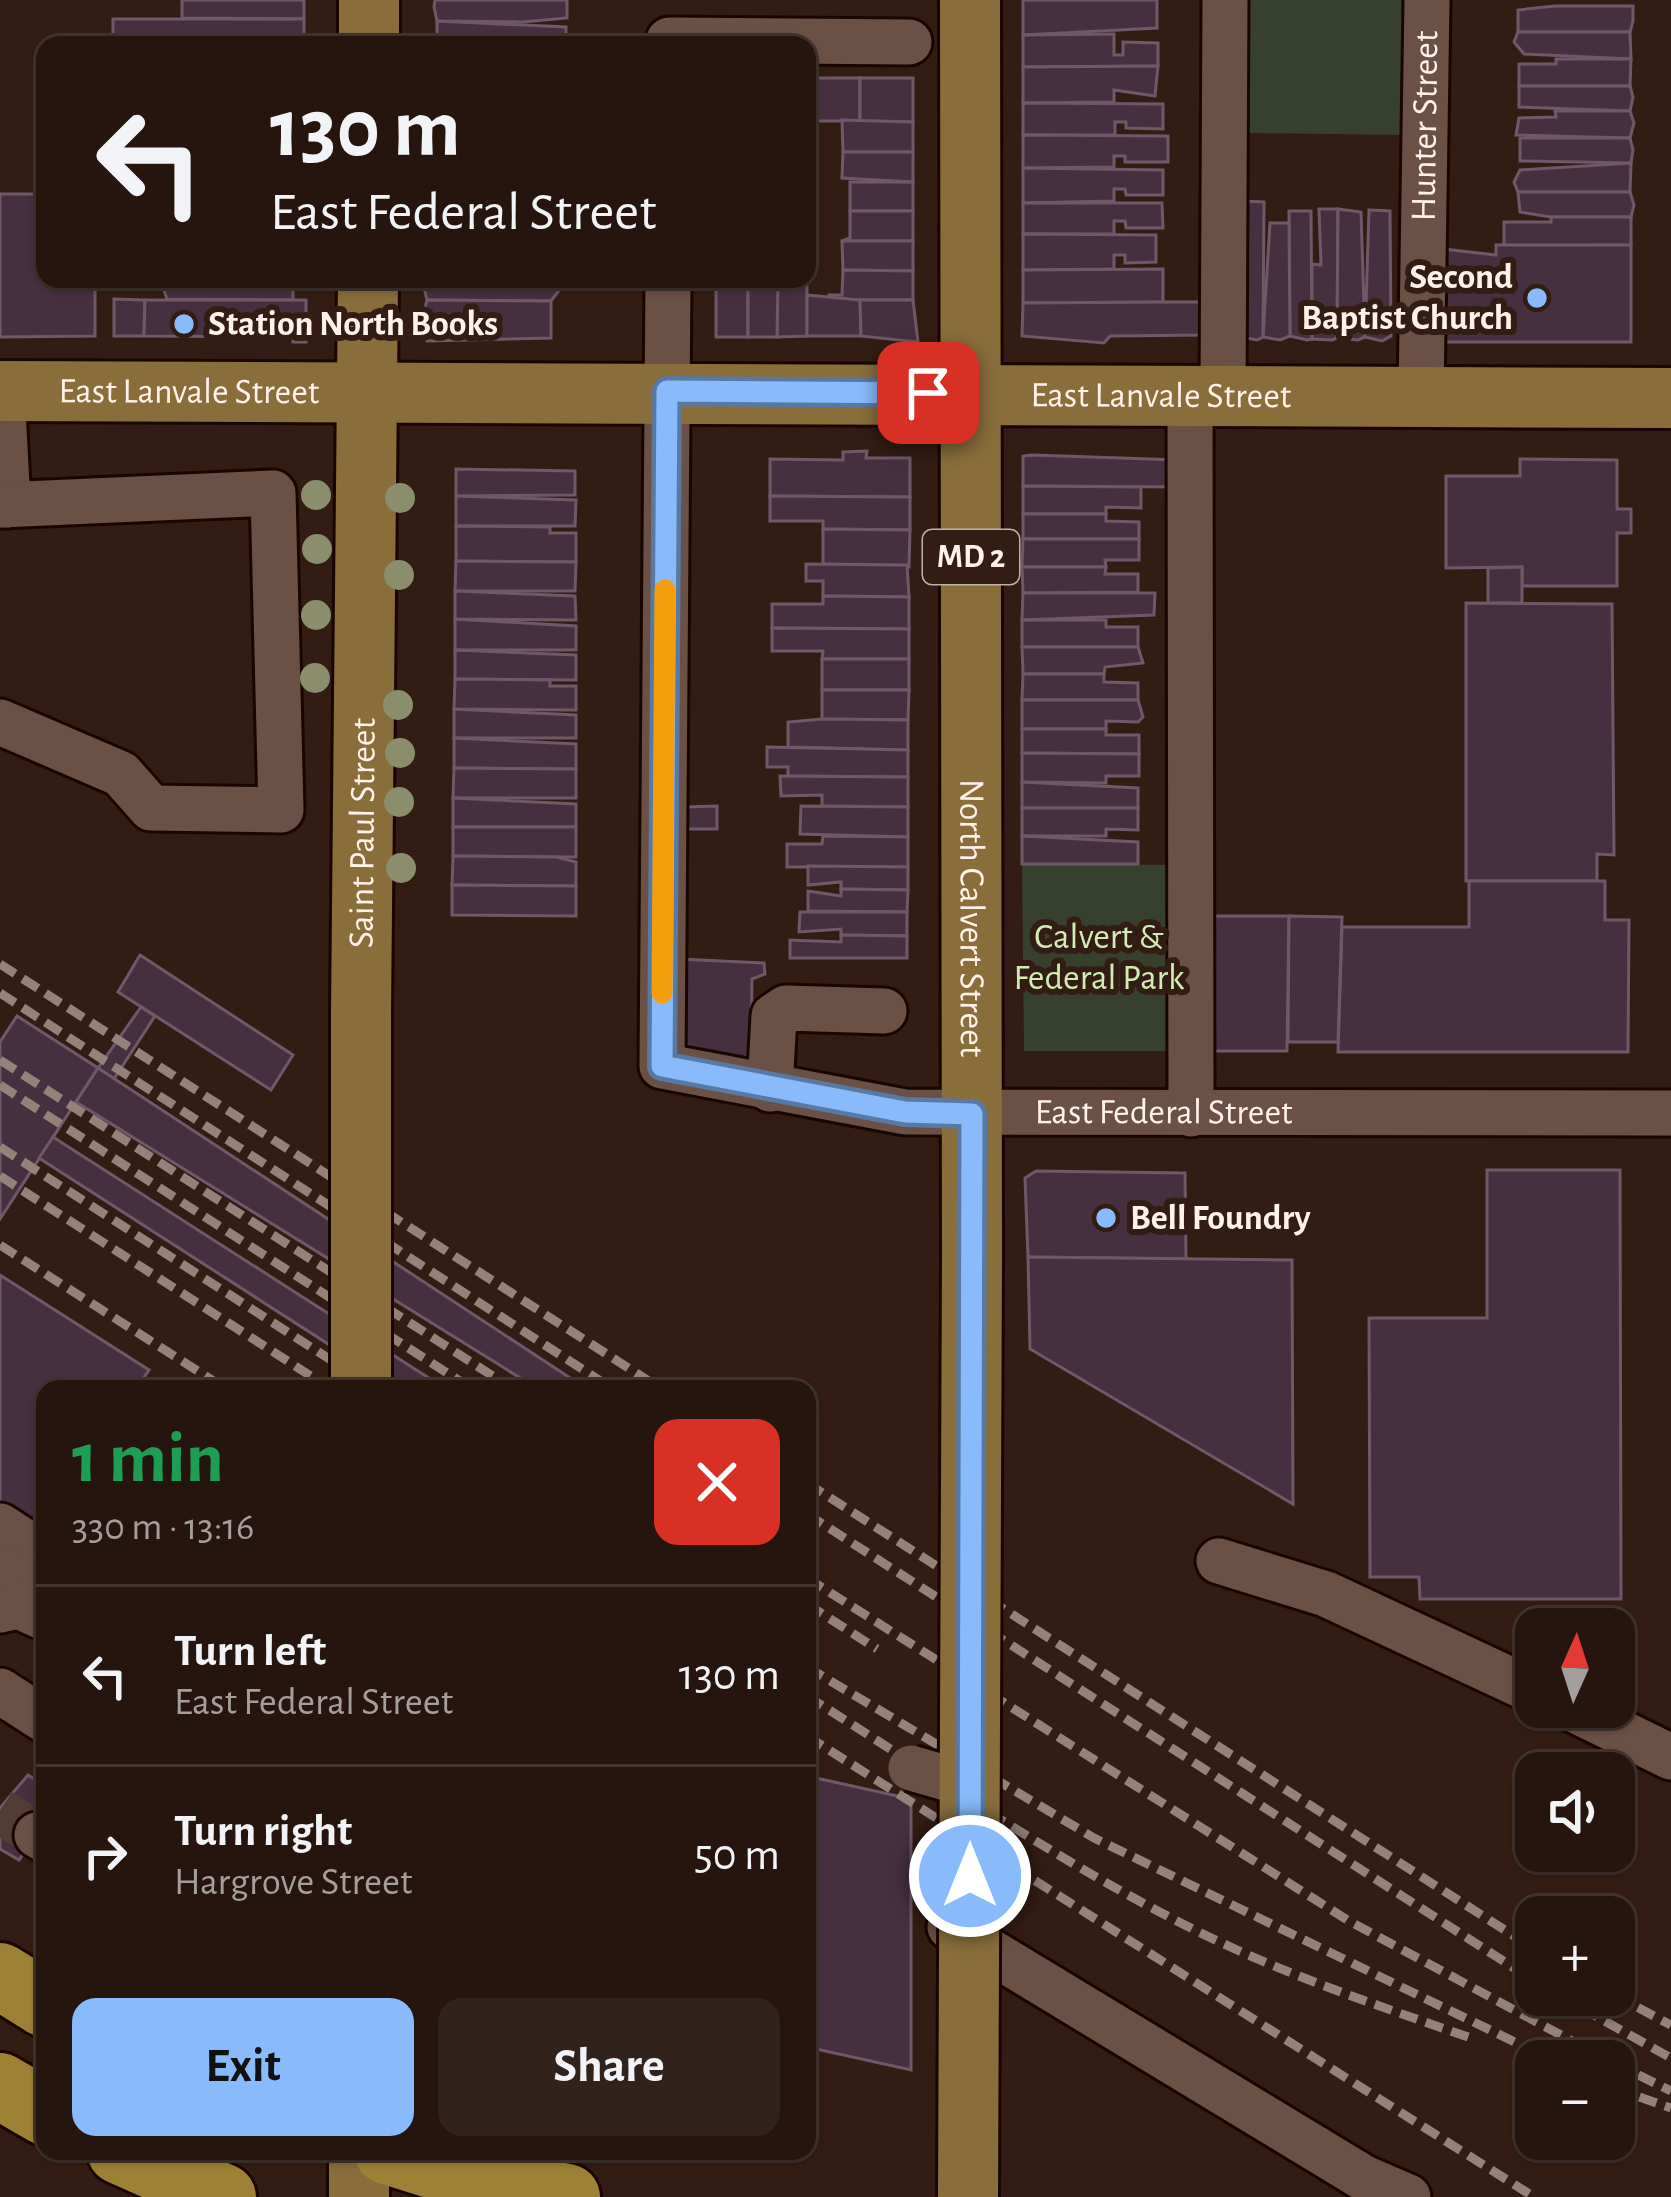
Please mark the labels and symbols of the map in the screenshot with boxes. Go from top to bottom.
street label: Hunter Street [1406,30,1445,222]
place label: Second Baptist Church [1301,259,1513,336]
marker: Second Baptist Church [1524,285,1550,311]
place label: Station North Books [208,306,498,342]
marker: Station North Books [171,311,197,337]
pin [877,342,979,444]
street label: East Lanvale Street [59,373,320,410]
street label: East Lanvale Street [1031,377,1292,414]
road number: MD 2 [923,530,1019,584]
street label: Saint Paul Street [344,717,382,948]
street label: North Calvert Street [953,779,990,1058]
park label: Calvert & Federal Park [1013,919,1185,996]
street label: East Federal Street [1035,1094,1293,1131]
place label: Bell Foundry [1130,1200,1311,1236]
marker: Bell Foundry [1093,1205,1119,1231]
north arrow [1515,1608,1635,1728]
position arrow [907,1813,1033,1939]

